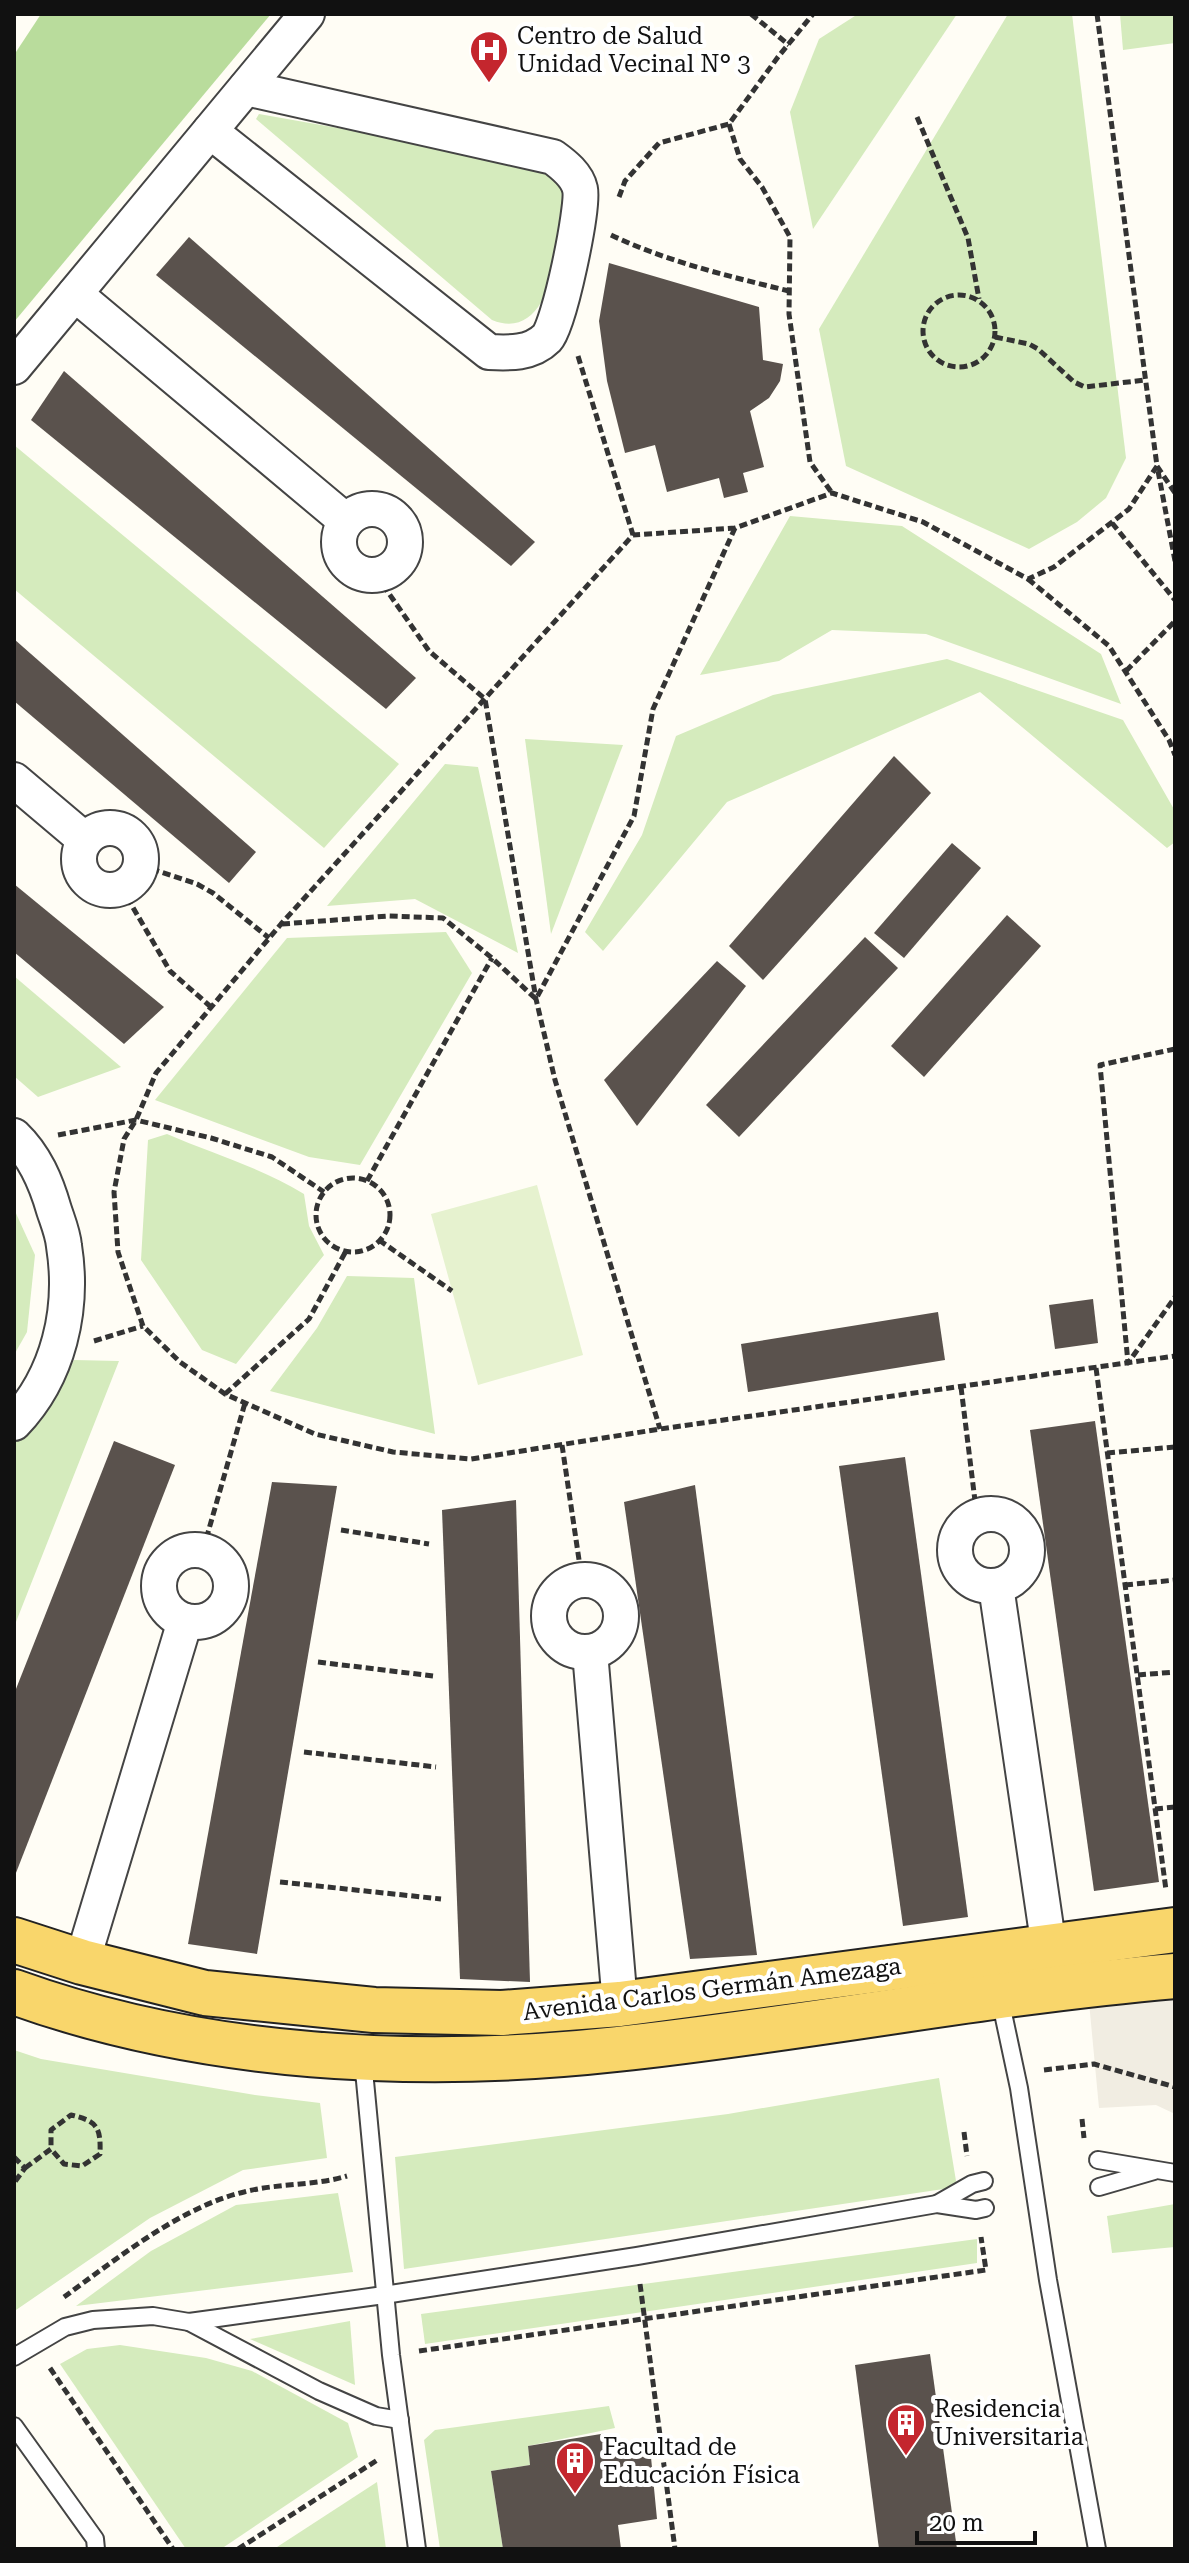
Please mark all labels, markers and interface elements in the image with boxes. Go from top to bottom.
place label: Centro de Salud Unidad Vecinal N° 3 [517,22,751,78]
hospital icon: Centro de Salud Unidad Vecinal N° 3 [468,29,510,84]
street label: Avenida Carlos Germán Amezaga [521,1952,903,2026]
place label: Residencia Universitaria [934,2395,1084,2451]
building icon: Residencia Universitaria [885,2402,927,2457]
place label: Facultad de Educación Física [603,2433,800,2489]
building icon: Facultad de Educación Física [554,2440,596,2495]
scale bar [917,2495,1035,2545]
text: 20 m [929,2509,984,2537]

